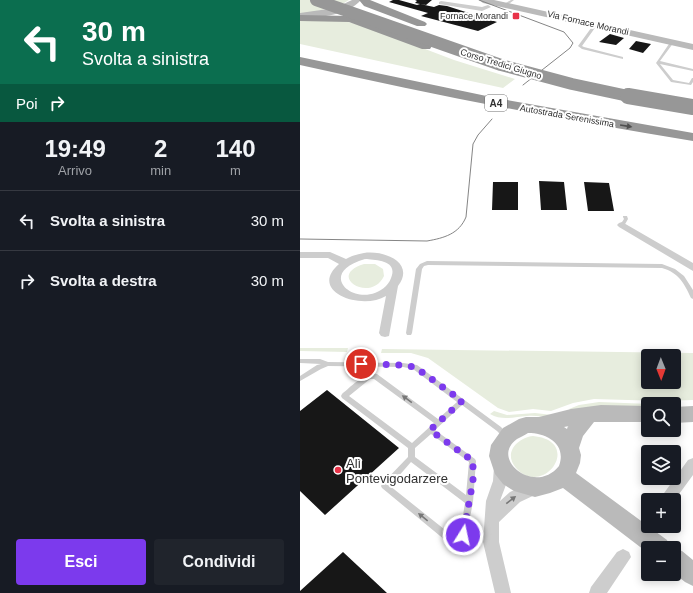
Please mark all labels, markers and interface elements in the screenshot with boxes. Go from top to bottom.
street label: Via Fornace Morandi [546,9,630,37]
place label: Fornace Morandi [440,11,508,21]
marker: Fornace Morandi [511,11,521,21]
icon: left [16,16,68,68]
text: 30 m [82,16,146,47]
street label: Corso Tredici Giugno [459,47,543,81]
text: Svolta a sinistra [82,49,209,69]
icon: right [46,92,68,114]
text: Poi [16,95,38,112]
road number: A4 [485,95,507,111]
street label: Autostrada Serenissima [519,103,615,129]
one-way arrow [620,123,633,129]
text: 19:49 [44,135,106,162]
text: 2 [154,135,167,162]
text: 140 [216,135,256,162]
text: Arrivo [58,163,92,178]
text: min [150,163,171,178]
text: m [230,163,241,178]
icon: left [16,210,38,232]
text: Svolta a sinistra [50,212,165,229]
text: 30 m [251,212,284,229]
icon: right [16,270,38,292]
text: Svolta a destra [50,272,157,289]
text: 30 m [251,272,284,289]
pin [344,347,378,381]
north arrow [641,349,681,389]
map controls [641,349,681,581]
icon: arrive [350,353,372,375]
one-way arrow [401,395,412,403]
button: search [641,397,681,437]
button: layers [641,445,681,485]
place label: Alì Pontevigodarzere [346,456,448,486]
marker: Alì Pontevigodarzere [333,465,343,475]
button: + [641,493,681,533]
one-way arrow [506,496,517,504]
one-way arrow [418,513,429,522]
position arrow [442,514,484,556]
button: Esci [16,539,146,585]
button: Condividi [154,539,284,585]
button: − [641,541,681,581]

